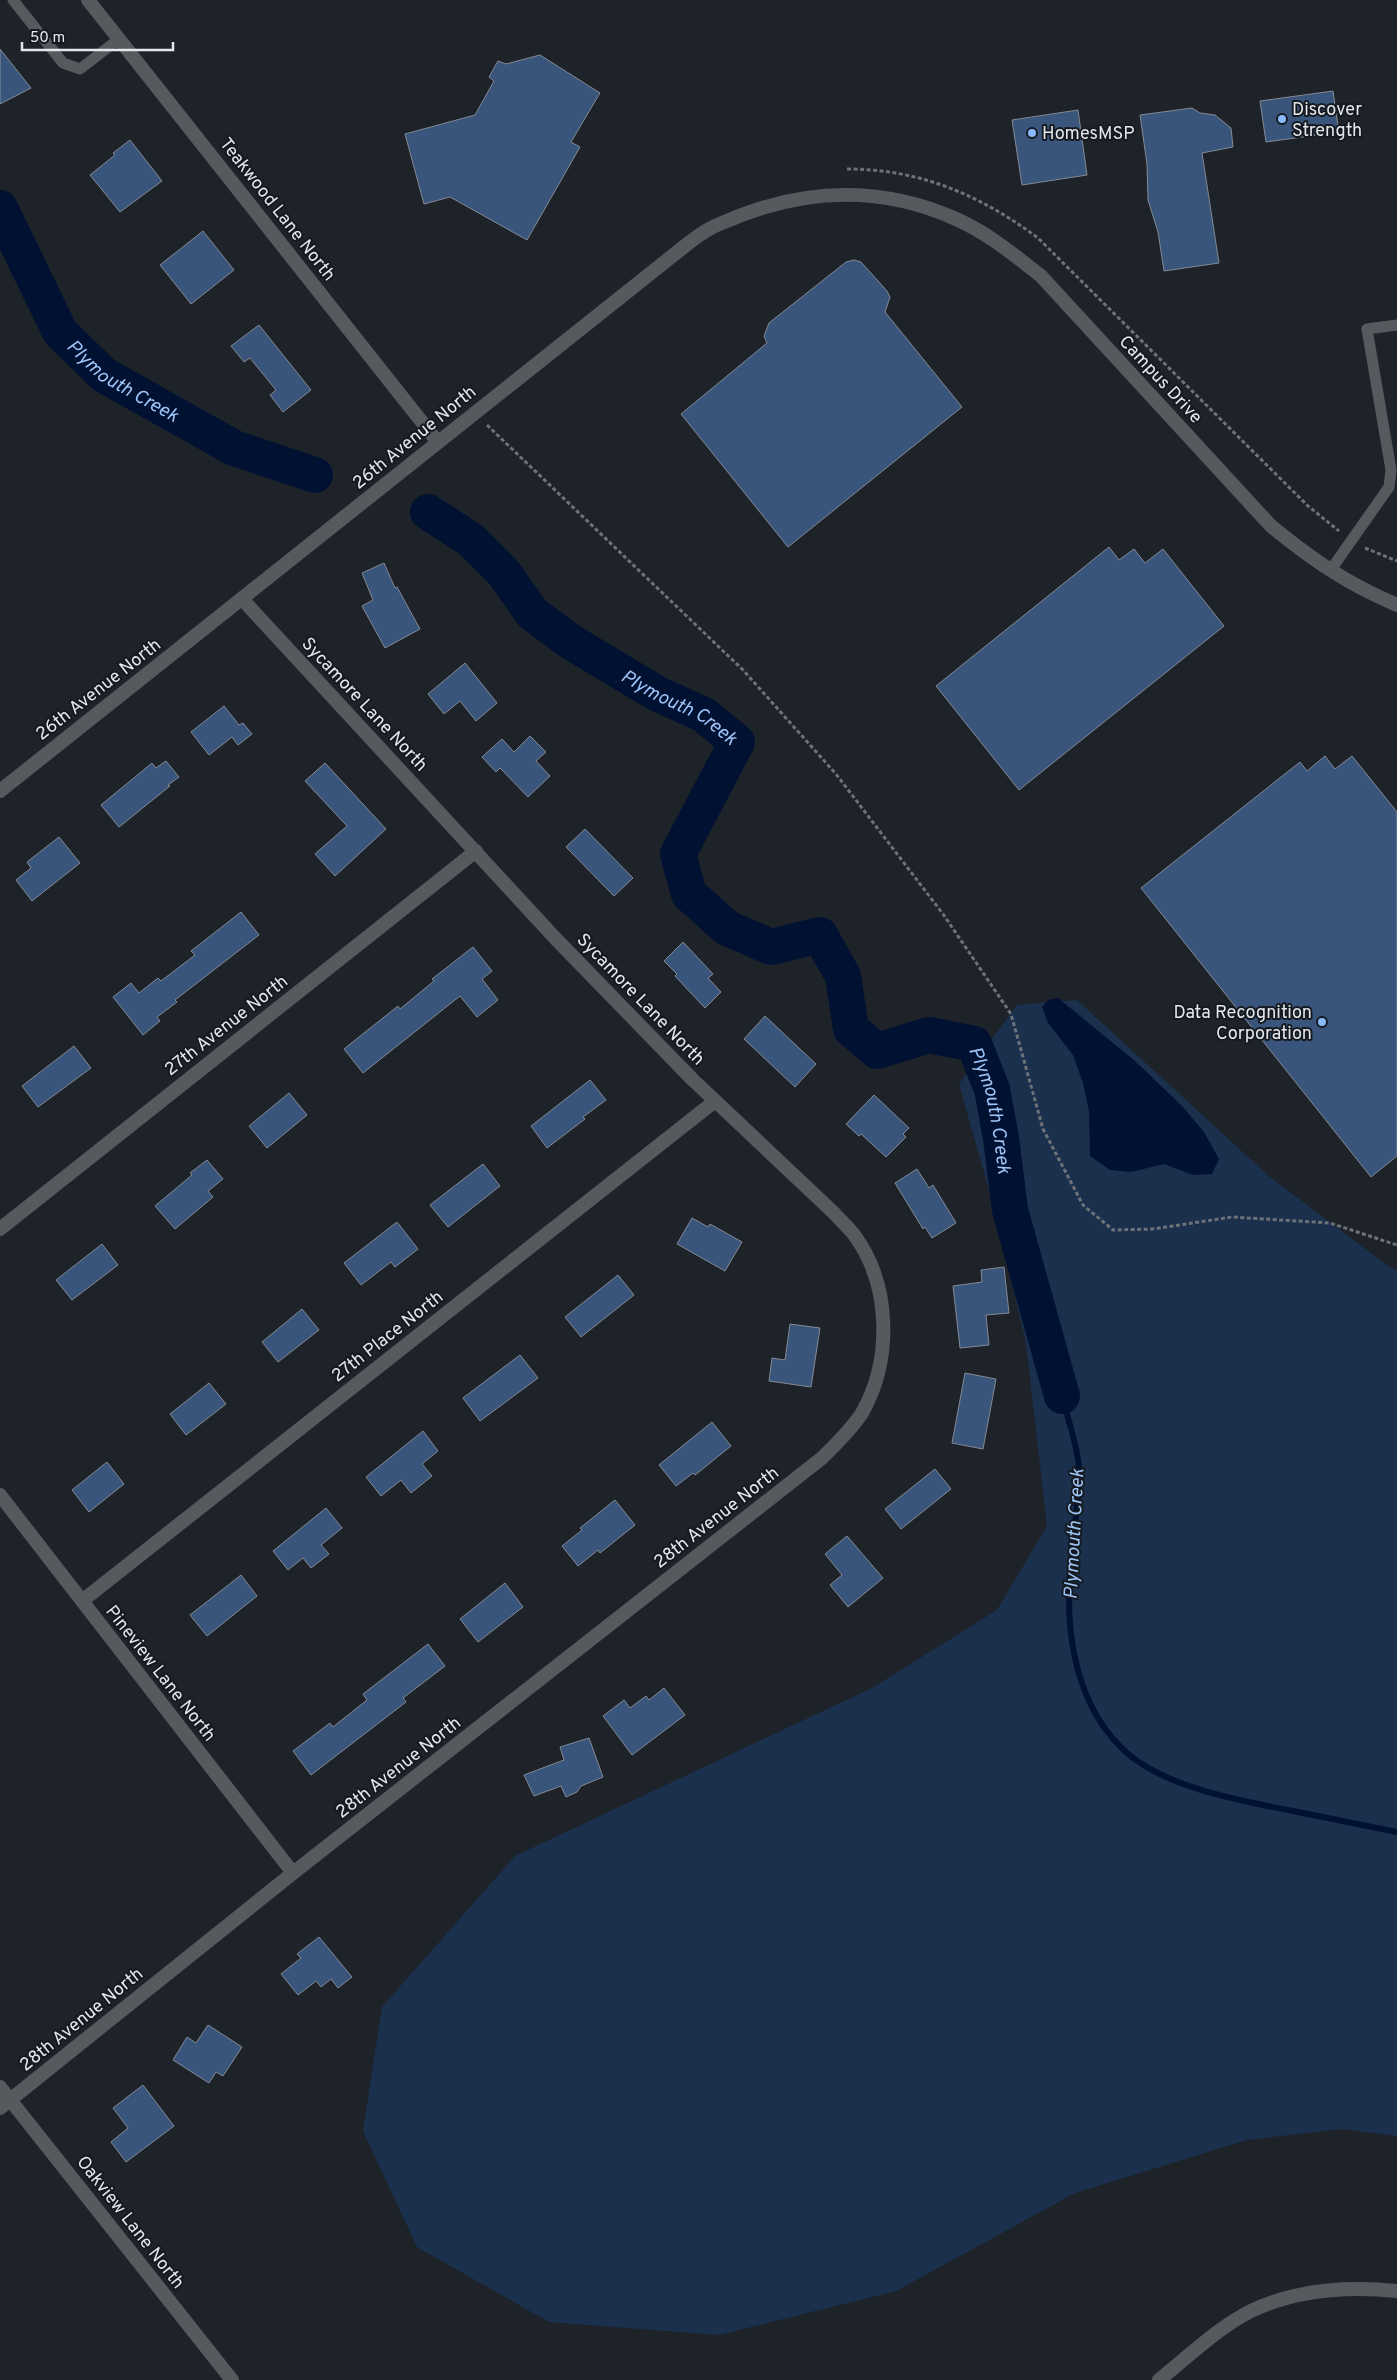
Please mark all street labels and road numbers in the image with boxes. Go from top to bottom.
street label: Teakwood Lane North [214,134,340,286]
street label: Campus Drive [1113,331,1207,429]
street label: 26th Avenue North [348,381,482,495]
street label: Sycamore Lane North [296,633,432,777]
street label: 26th Avenue North [32,634,166,746]
street label: Sycamore Lane North [571,929,709,1071]
street label: 27th Avenue North [160,971,293,1082]
street label: 27th Place North [327,1286,449,1388]
street label: 28th Avenue North [650,1462,784,1574]
street label: Pineview Lane North [99,1601,220,1747]
street label: 28th Avenue North [332,1712,466,1824]
street label: 28th Avenue North [15,1963,149,2077]
street label: Oakview Lane North [71,2152,189,2294]

